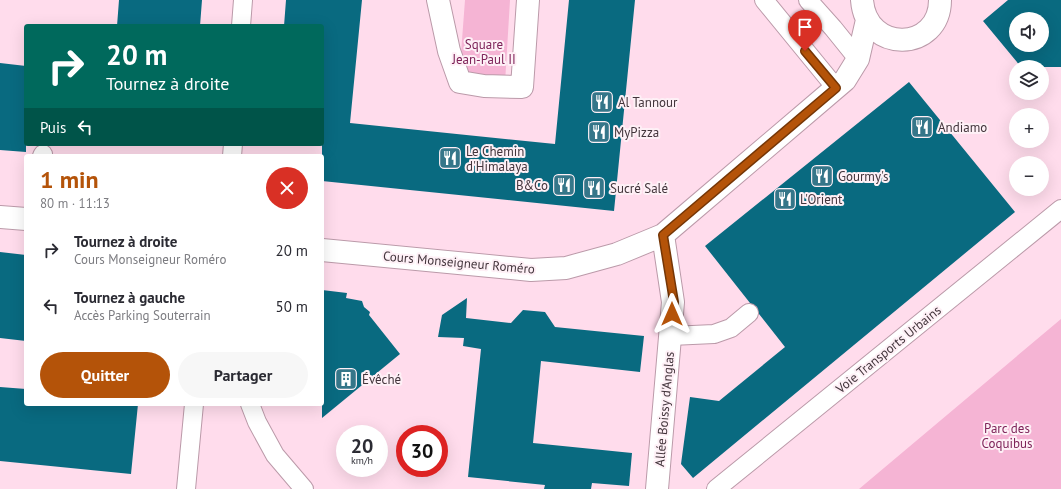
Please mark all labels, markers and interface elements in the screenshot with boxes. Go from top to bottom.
pin [788,10,822,51]
map controls [1009,12,1049,196]
button: sound [1009,12,1049,52]
icon: arrive [794,16,816,38]
text: 20 m [106,36,167,73]
park label: Square Jean-Paul II [451,36,516,68]
icon: right [40,40,92,92]
button: layers [1009,60,1049,100]
text: Tournez à droite [106,72,229,95]
restaurant icon: Al Tannour [589,89,615,115]
place label: Al Tannour [618,94,678,111]
button: + [1009,108,1049,148]
restaurant icon: Andiamo [909,114,935,140]
icon: left [74,116,96,138]
text: Puis [40,118,66,137]
restaurant icon: MyPizza [586,119,612,145]
place label: Andiamo [938,119,987,136]
place label: MyPizza [614,124,659,141]
place label: Le Chemin d'Himalaya [466,143,528,175]
restaurant icon: Le Chemin d'Himalaya [437,145,463,171]
button: − [1009,156,1049,196]
restaurant icon: Gourmy's [809,163,835,189]
text: 1 min [40,164,99,195]
button: close [266,167,308,209]
place label: Gourmy's [838,168,888,185]
restaurant icon: B&Co [551,172,577,198]
restaurant icon: Sucré Salé [581,175,607,201]
place label: B&Co [516,177,548,194]
place label: Sucré Salé [610,180,668,197]
restaurant icon: L'Orient [772,186,798,212]
place label: L'Orient [800,191,843,208]
text: 80 m · 11:13 [40,195,110,212]
text: Tournez à droite [74,232,177,251]
icon: right [40,239,62,261]
text: 20 m [275,241,308,260]
street label: Cours Monseigneur Roméro [382,247,536,278]
text: Cours Monseigneur Roméro [74,251,226,268]
text: Tournez à gauche [74,288,185,307]
position arrow [651,293,693,335]
icon: left [40,295,62,317]
text: 50 m [275,297,308,316]
street label: Voie Transports Urbains [831,302,944,398]
text: Accès Parking Souterrain [74,307,211,324]
street label: Allée Boissy d'Anglas [651,351,678,467]
button: Quitter [40,352,170,398]
button: Partager [178,352,308,398]
building icon: Évêché [333,366,359,392]
place label: Évêché [362,371,401,388]
park label: Parc des Coquibus [982,420,1032,452]
speed limit sign: 30 [396,425,448,477]
text: 20 [351,433,373,459]
text: km/h [351,454,373,467]

